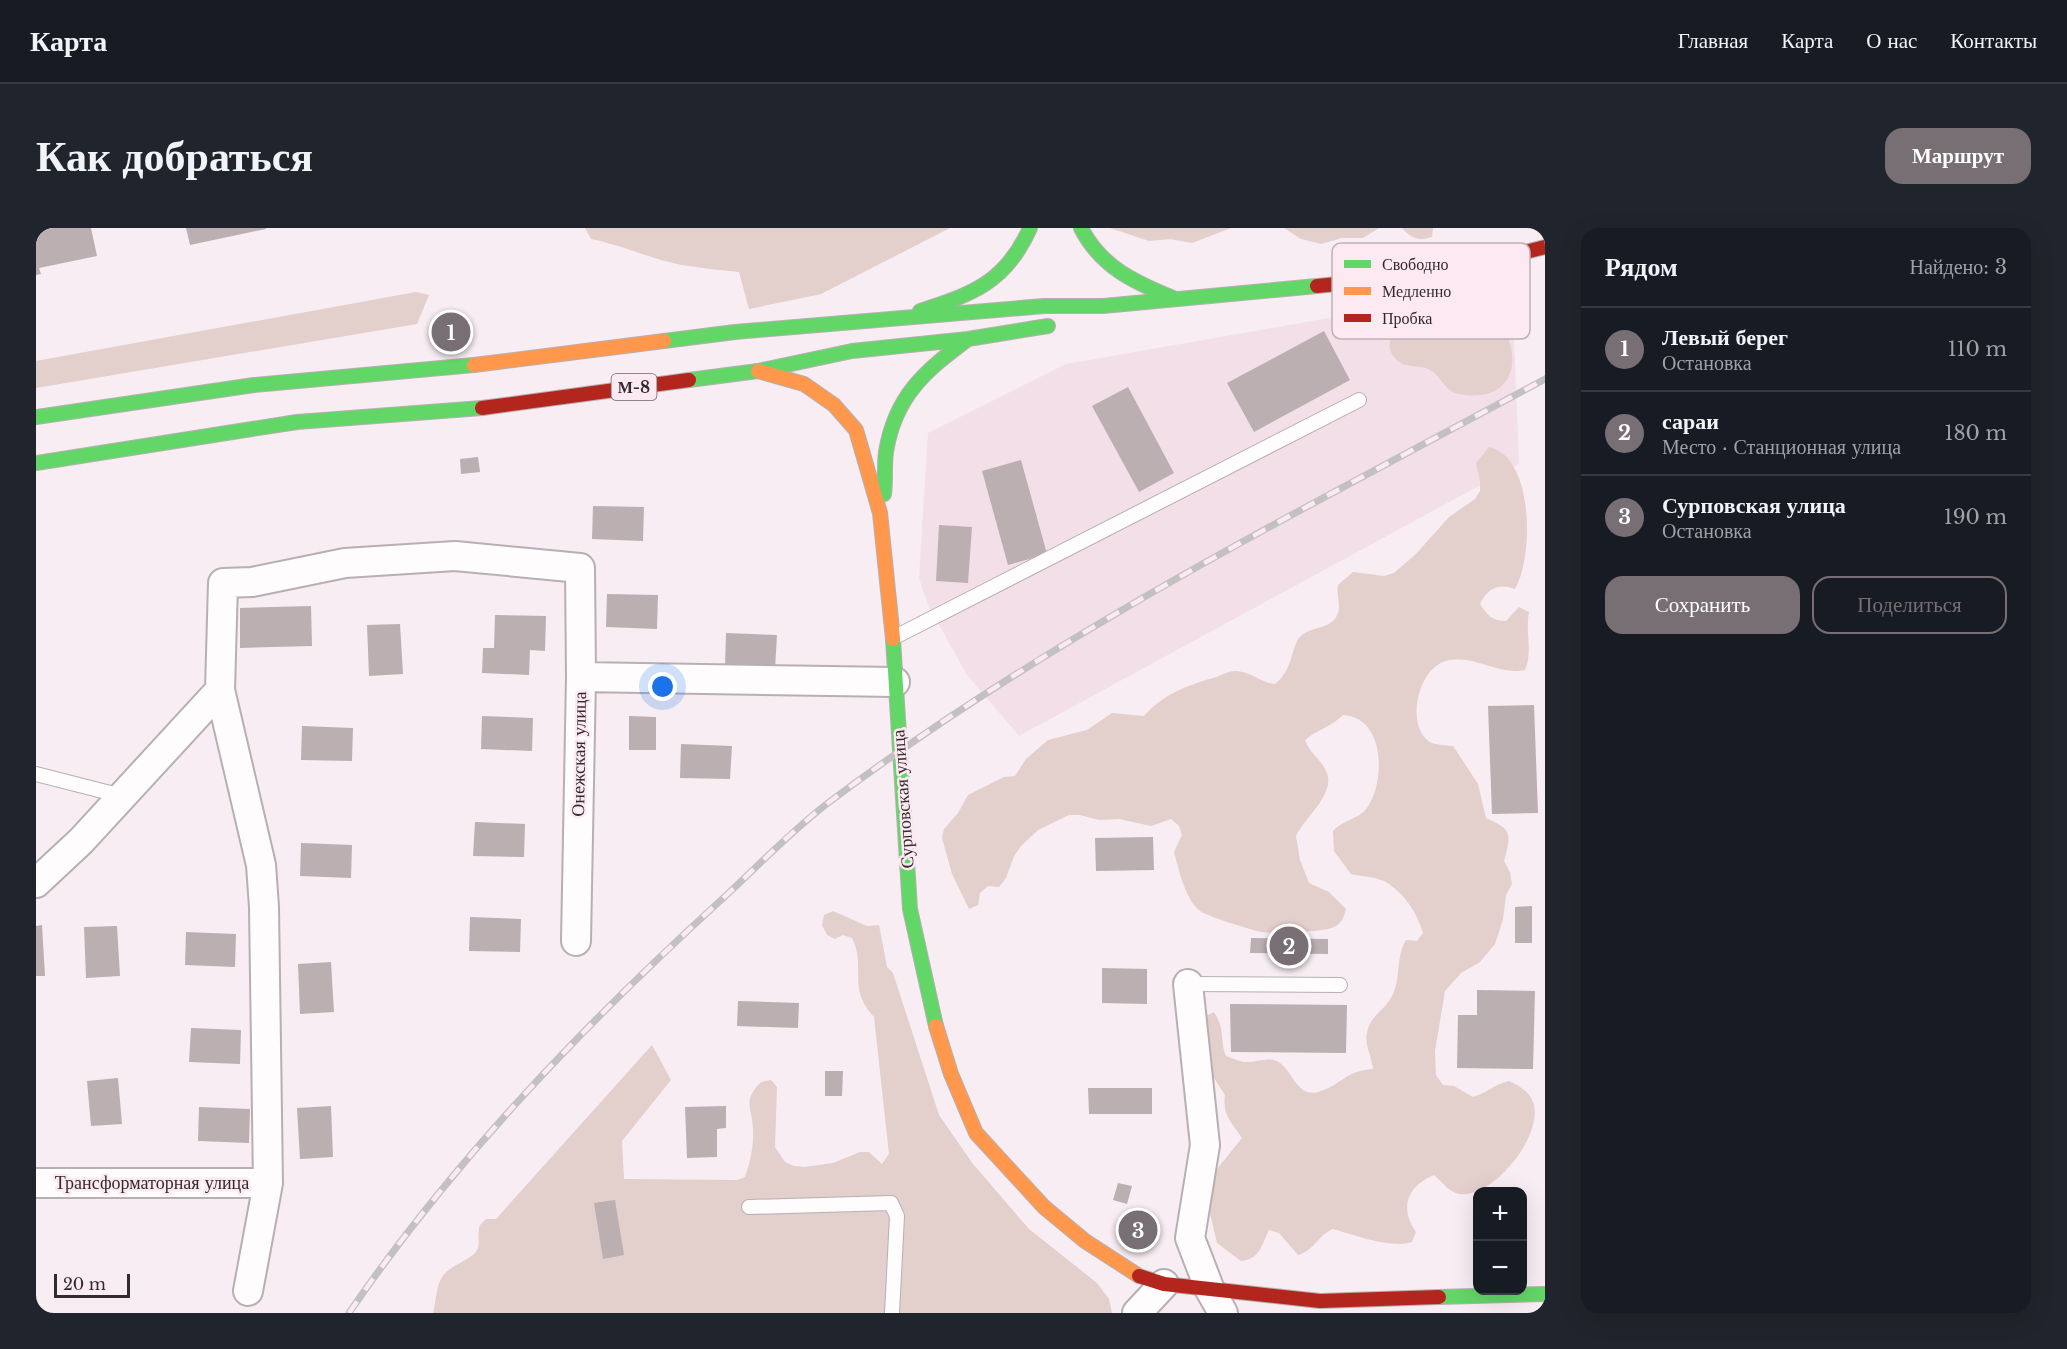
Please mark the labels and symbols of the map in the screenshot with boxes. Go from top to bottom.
legend [1332,243,1530,339]
text: Свободно [1382,254,1449,274]
text: Медленно [1382,281,1451,301]
text: Пробка [1382,308,1432,328]
pin: 1 [432,310,470,354]
road number: М-8 [612,374,656,400]
your location [648,672,677,701]
street label: Онежская улица [567,691,591,817]
street label: Сурповская улица [887,729,919,869]
pin: 2 [1270,924,1308,968]
street label: Трансформаторная улица [55,1172,249,1194]
pin: 3 [1118,1208,1158,1252]
scale bar [54,1271,130,1298]

